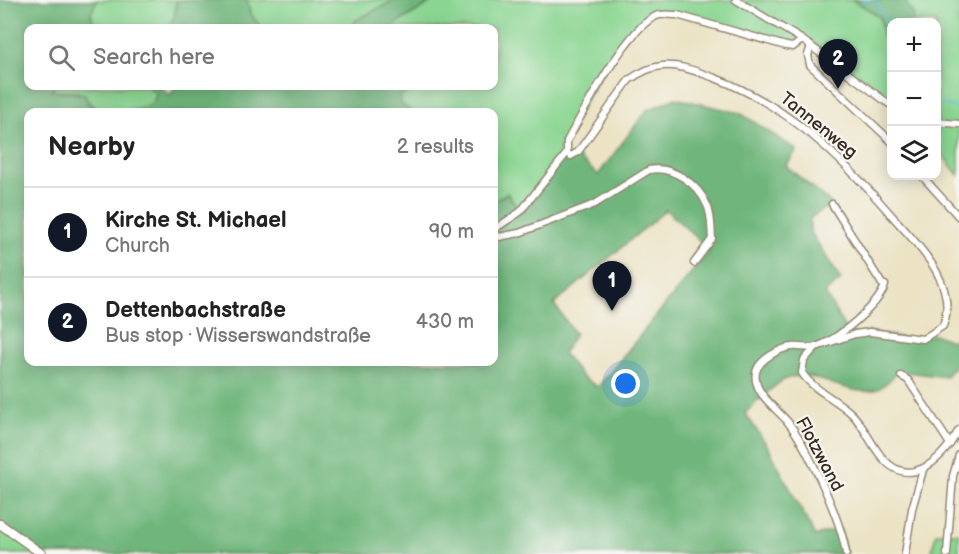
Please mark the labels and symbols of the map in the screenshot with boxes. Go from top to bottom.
pin: 2 [818,40,858,89]
street label: Tannenweg [776,88,861,163]
pin: 1 [592,262,632,311]
your location [611,369,640,398]
street label: Flotzwand [791,413,848,495]

